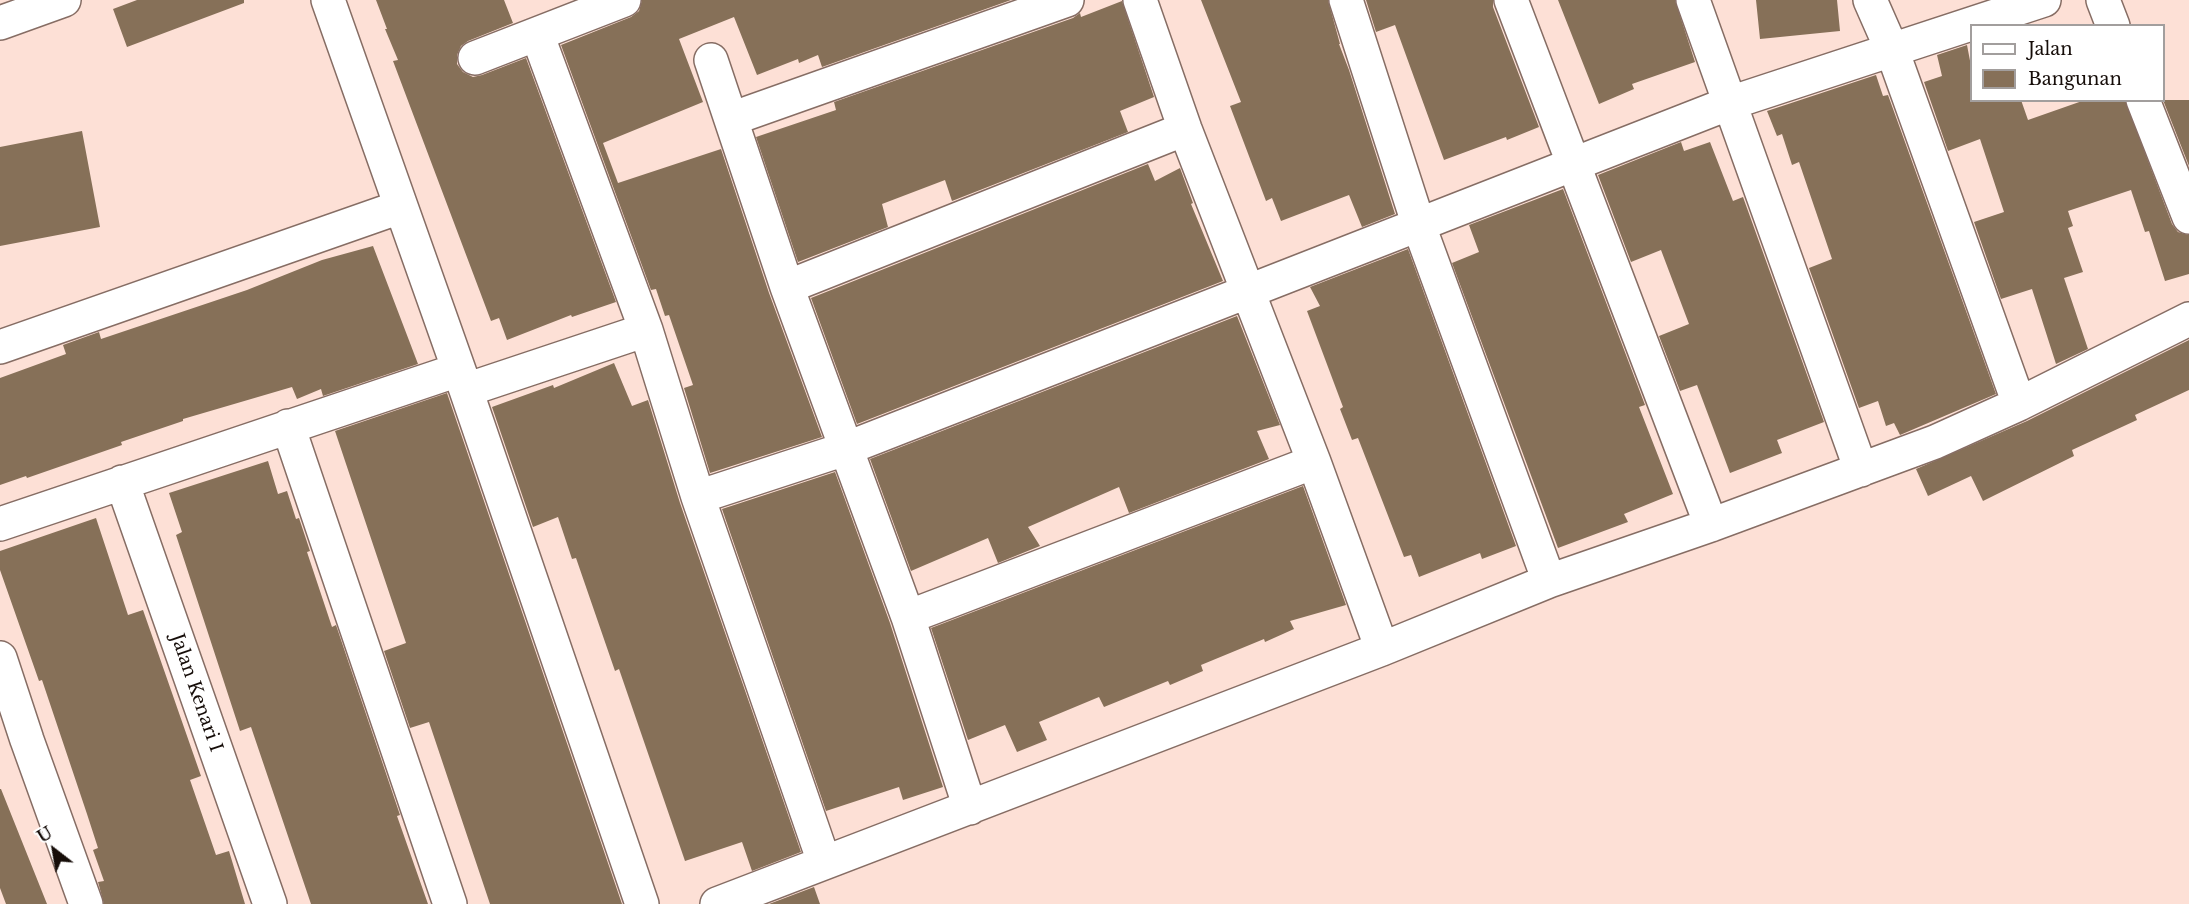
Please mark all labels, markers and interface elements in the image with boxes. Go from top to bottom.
legend [1970,24,2165,102]
text: Jalan [2028,38,2073,60]
text: Bangunan [2028,68,2122,90]
street label: Jalan Kenari I [166,631,226,755]
north arrow [24,820,84,880]
text: U [34,822,56,847]

